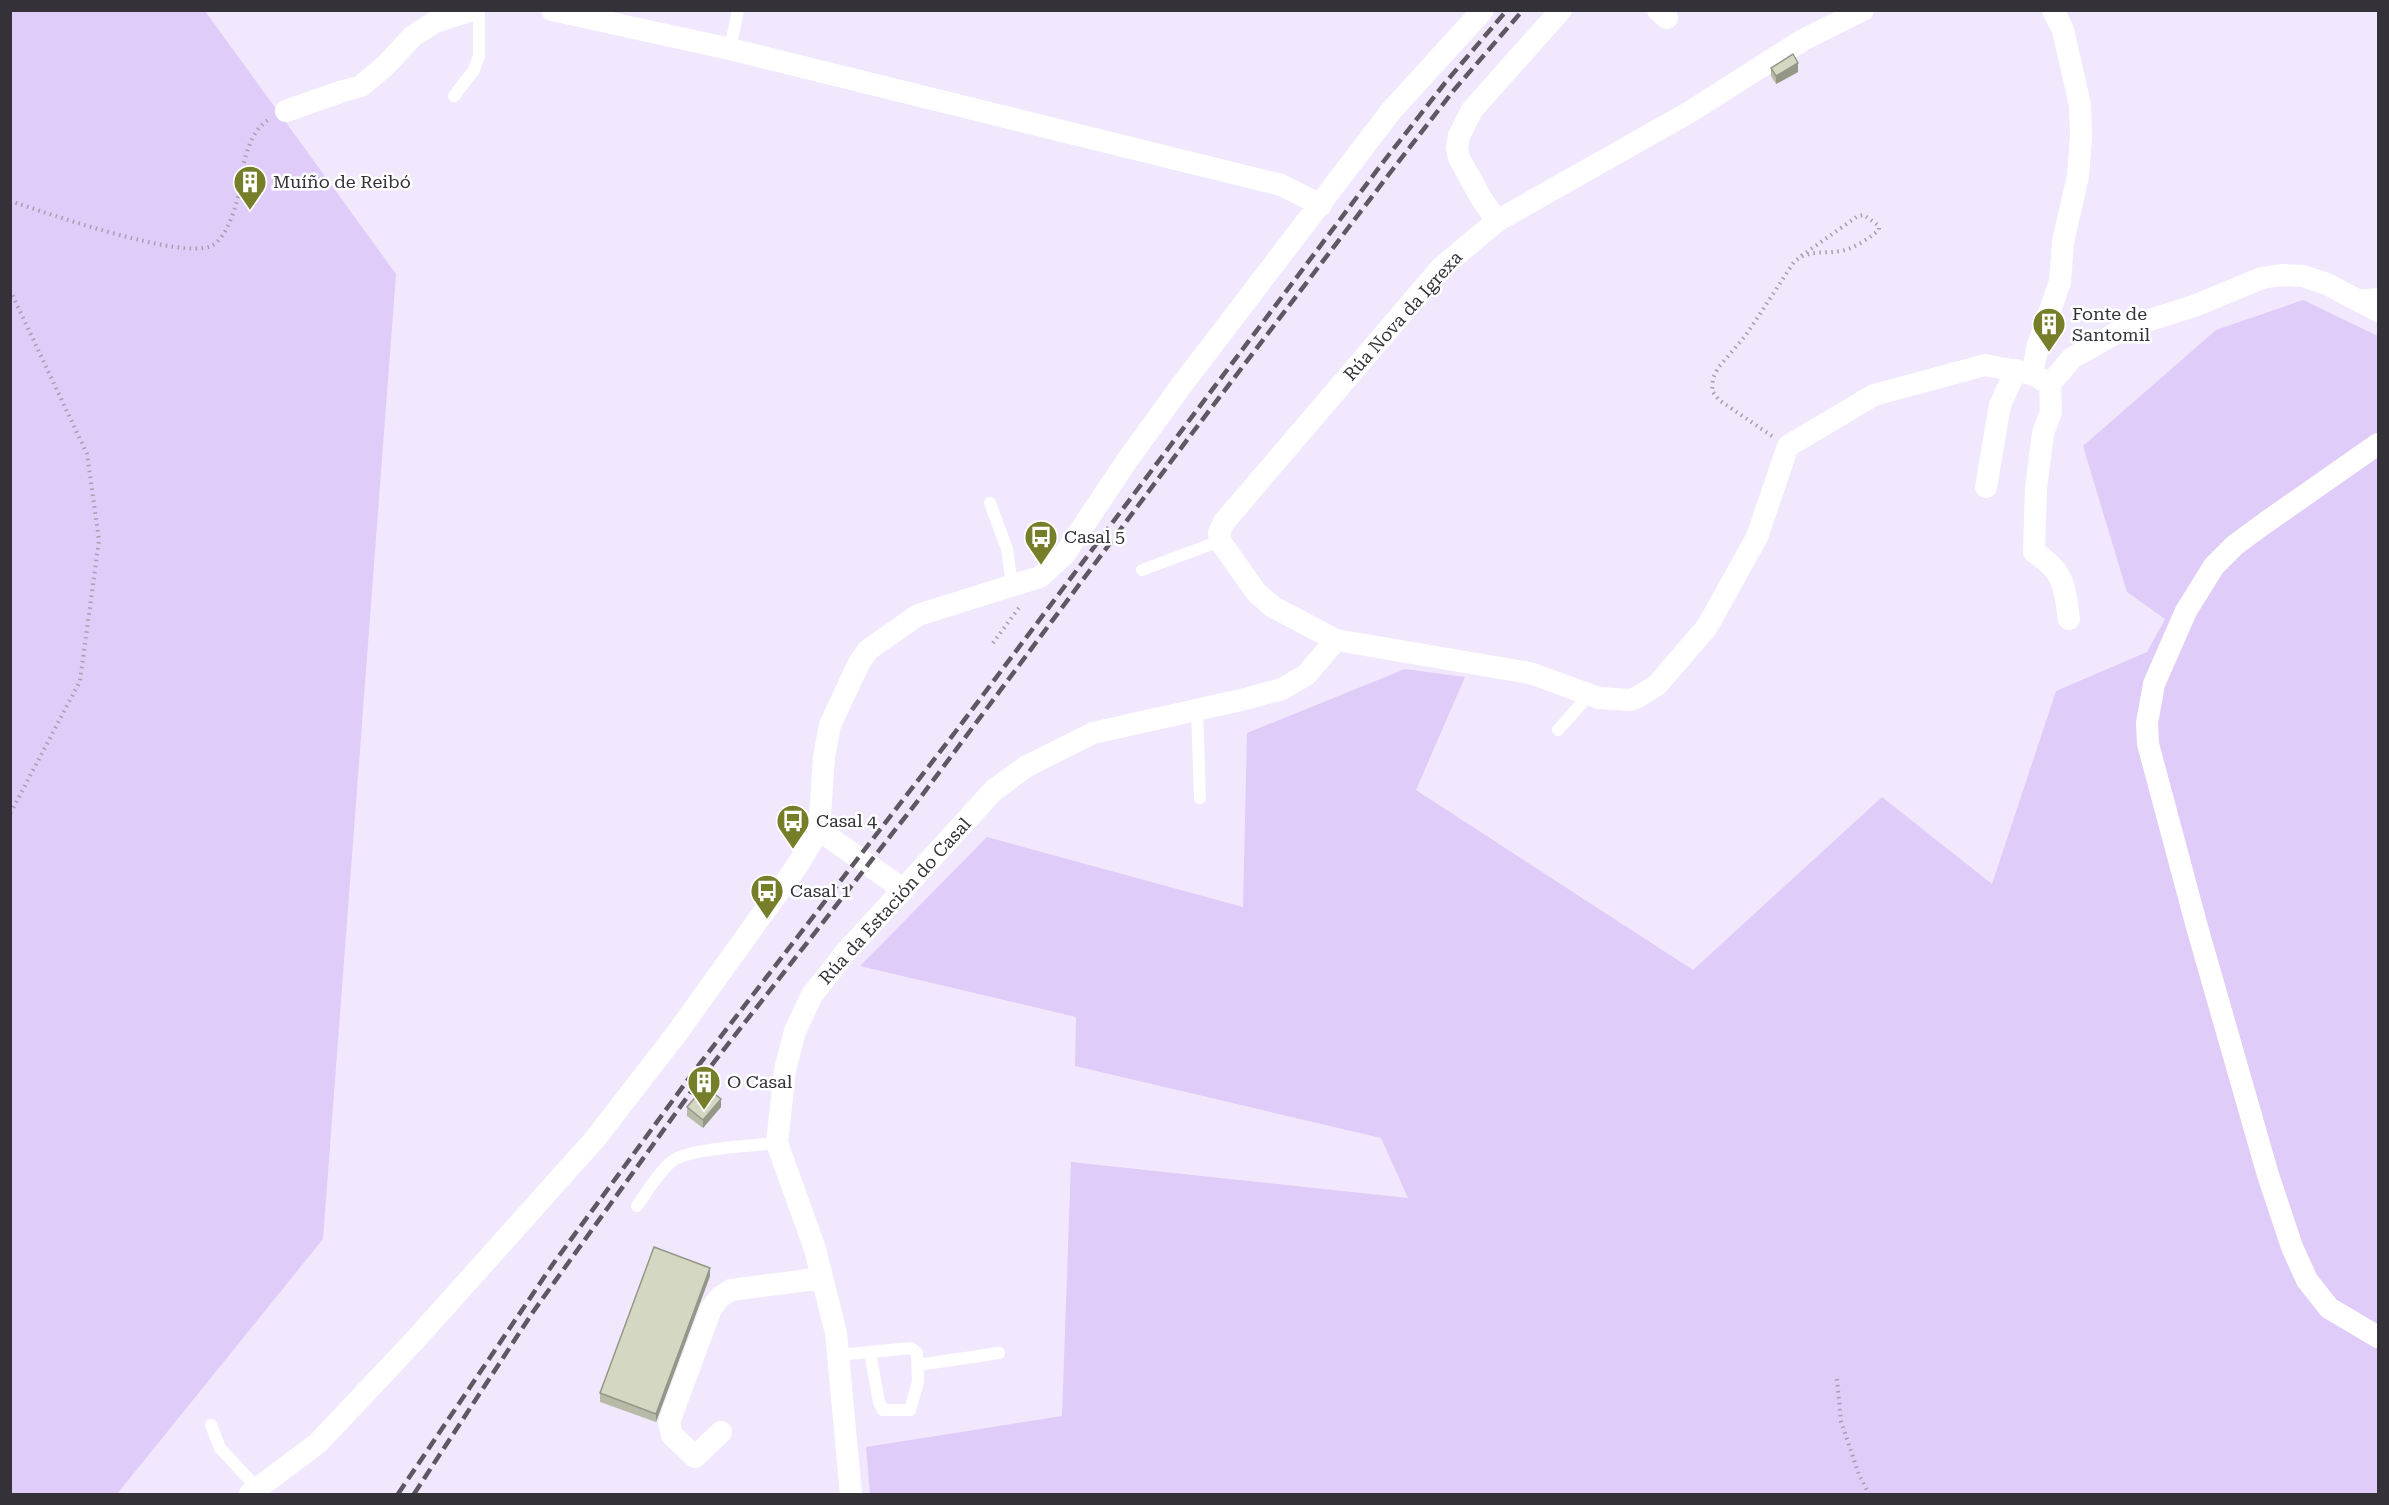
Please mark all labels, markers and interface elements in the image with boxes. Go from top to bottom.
building icon: Muíño de Reibó [232,164,268,211]
place label: Muíño de Reibó [273,171,411,192]
street label: Rúa Nova da Igrexa [1339,246,1466,385]
place label: Fonte de Santomil [2072,303,2150,345]
building icon: Fonte de Santomil [2031,306,2067,353]
bus stop icon: Casal 5 [1023,519,1059,566]
place label: Casal 5 [1064,526,1125,547]
bus stop icon: Casal 4 [775,803,811,850]
place label: Casal 4 [816,810,877,831]
street label: Rúa da Estación do Casal [814,813,975,988]
bus stop icon: Casal 1 [749,873,785,920]
place label: Casal 1 [790,880,851,901]
building icon: O Casal [686,1064,722,1111]
place label: O Casal [727,1071,793,1092]

